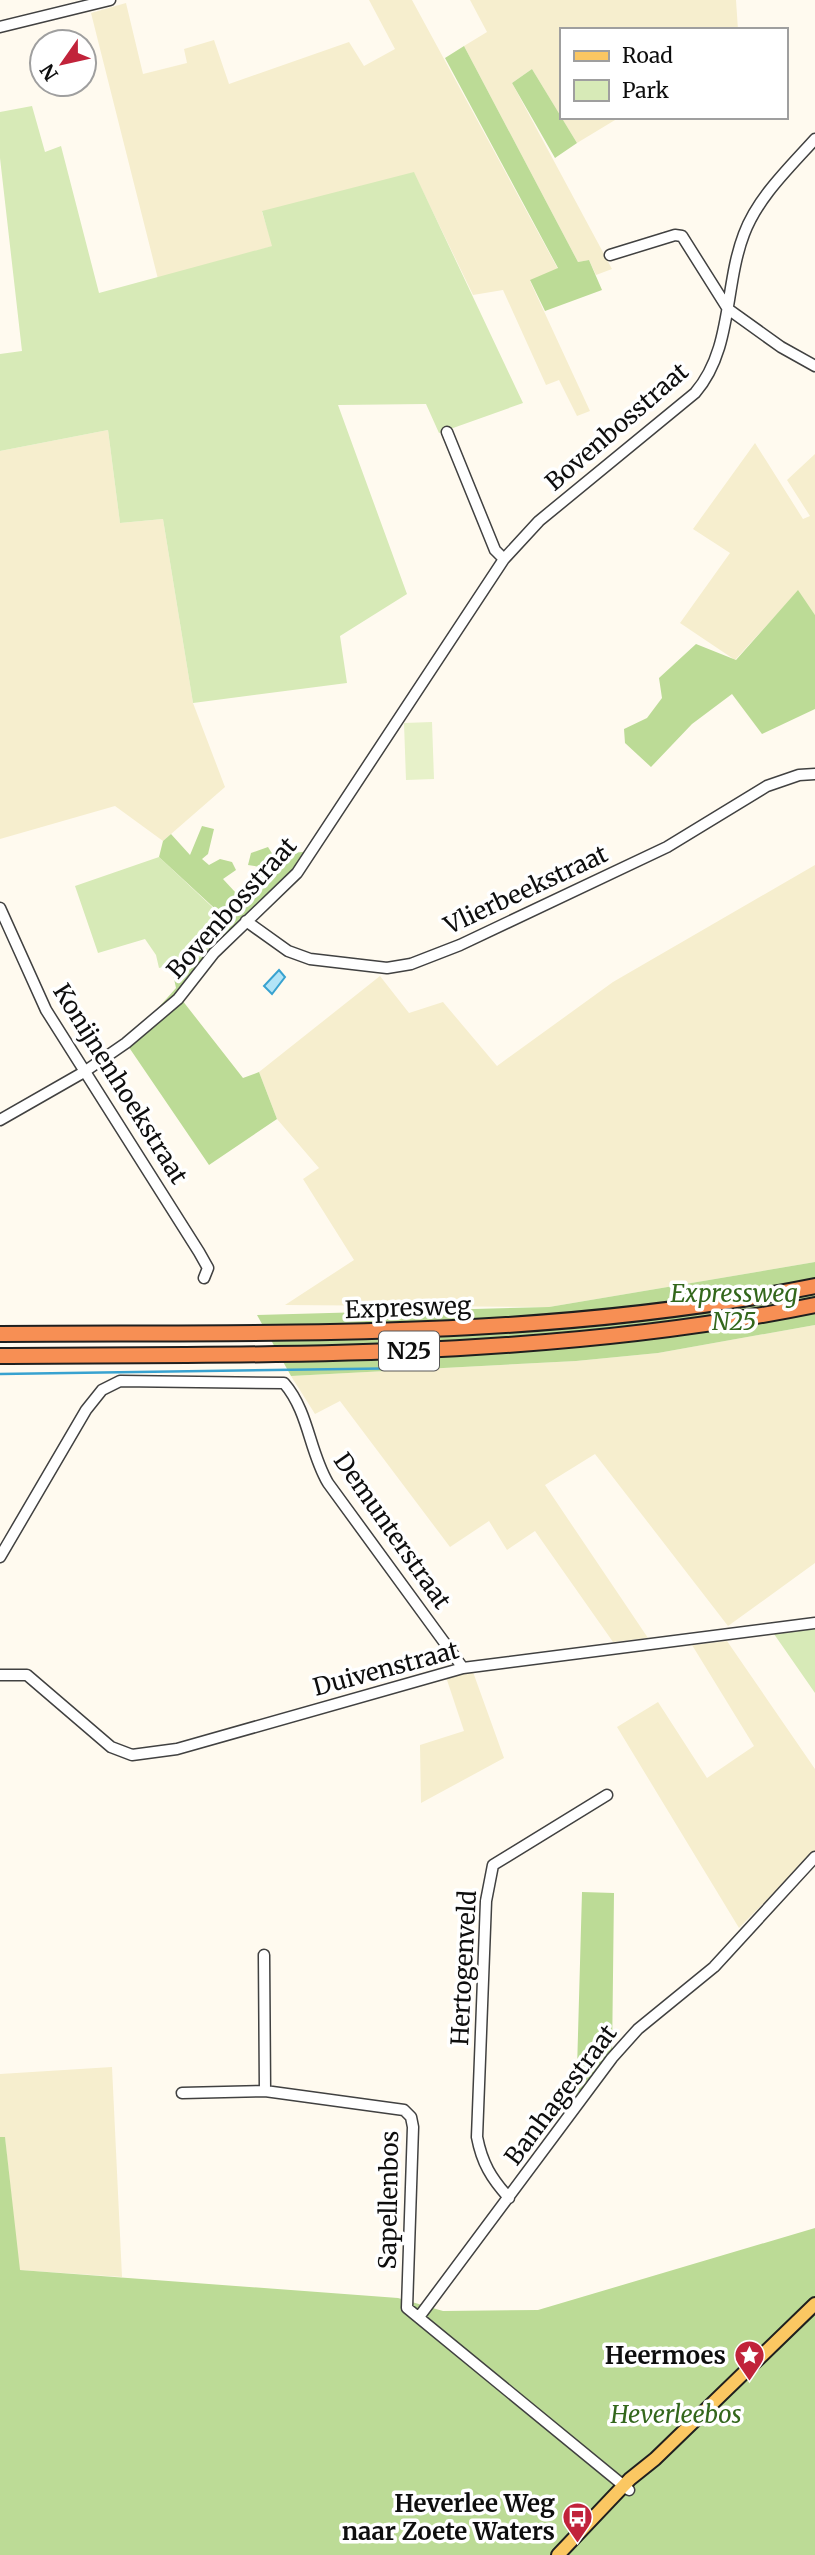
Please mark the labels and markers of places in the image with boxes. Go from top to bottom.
place icon: Heermoes [732,2339,766,2383]
place label: Heermoes [605,2340,726,2371]
place label: Heverlee Weg naar Zoete Waters [342,2488,555,2547]
bus stop icon: Heverlee Weg naar Zoete Waters [561,2501,595,2545]

